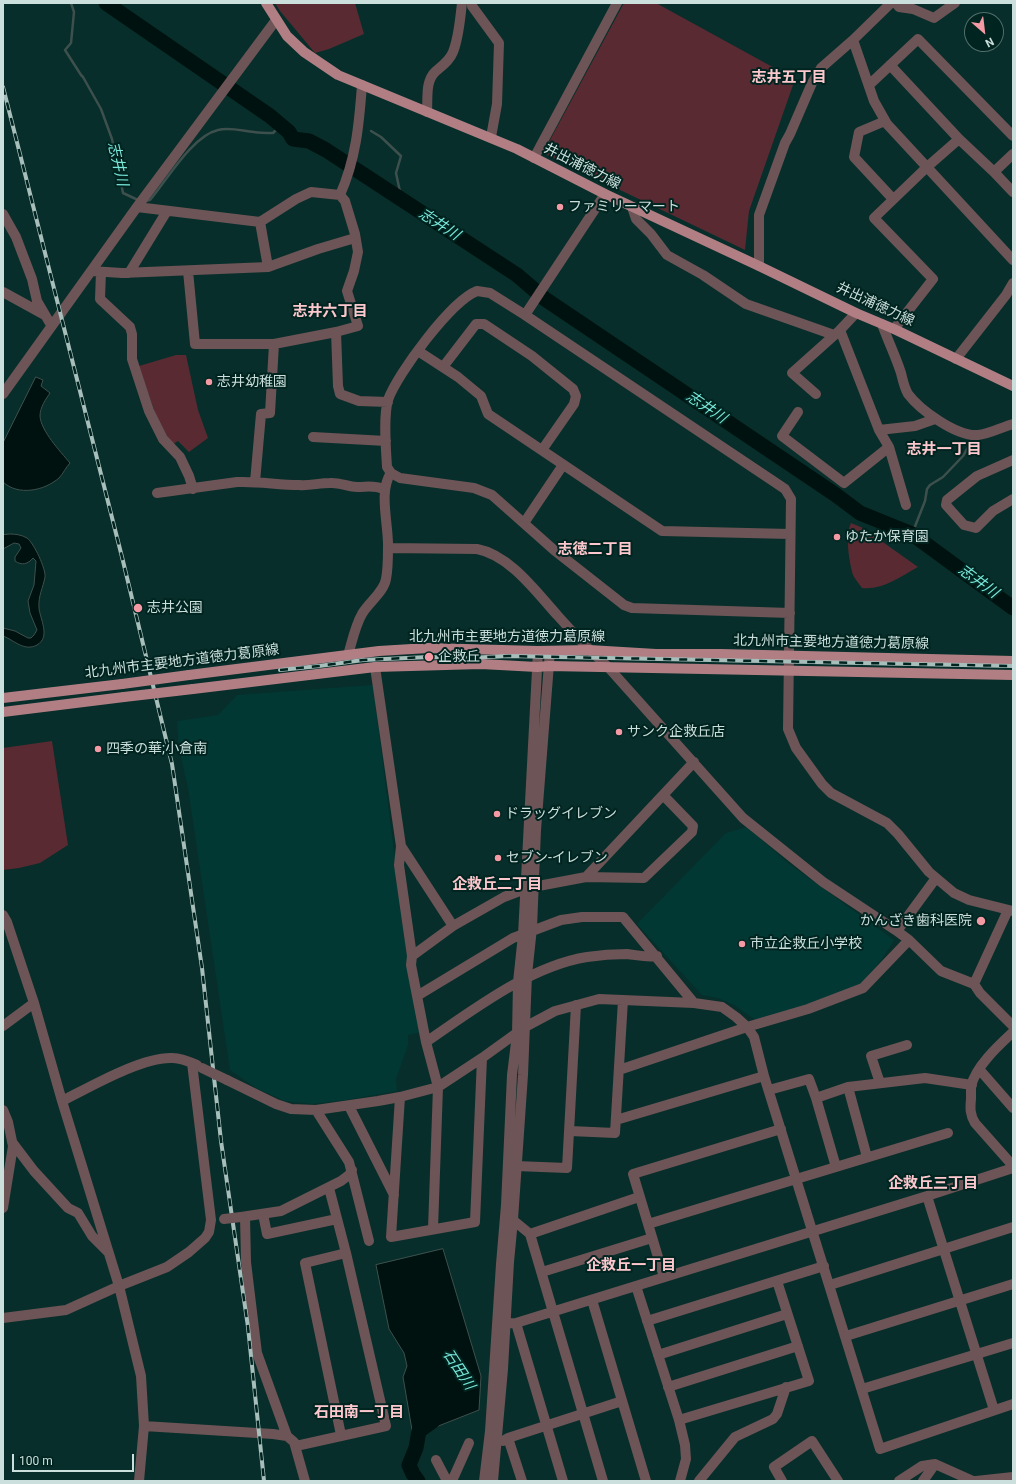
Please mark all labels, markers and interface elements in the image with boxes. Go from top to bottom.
north arrow [964,12,1004,52]
text: N [983,35,996,50]
district label: 志井五丁目 [752,69,826,87]
water label: 志井川 [103,140,131,188]
street label: 井出浦徳力線 [541,140,623,194]
place label: ファミリーマート [568,199,680,215]
marker: ファミリーマート [555,202,565,212]
water label: 志井川 [415,205,463,245]
street label: 井出浦徳力線 [833,280,917,330]
district label: 志井六丁目 [293,303,367,321]
place label: 志井幼稚園 [217,374,287,390]
marker: 志井幼稚園 [204,377,214,387]
water label: 志井川 [682,388,730,428]
district label: 志井一丁目 [907,441,981,459]
place label: ゆたか保育園 [845,529,929,545]
marker: ゆたか保育園 [832,532,842,542]
district label: 志徳二丁目 [558,541,632,559]
water label: 志井川 [955,561,1001,603]
place label: 志井公園 [147,600,203,616]
marker: 志井公園 [132,602,144,614]
street label: 北九州市主要地方道徳力葛原線 [409,629,605,645]
street label: 北九州市主要地方道徳力葛原線 [733,633,929,653]
street label: 北九州市主要地方道徳力葛原線 [84,642,280,682]
place label: 企救丘 [438,649,480,665]
marker: 企救丘 [423,651,435,663]
place label: サンク企救丘店 [627,724,725,740]
marker: サンク企救丘店 [614,727,624,737]
place label: 四季の華;小倉南 [106,741,207,757]
marker: 四季の華;小倉南 [93,744,103,754]
place label: ドラッグイレブン [505,806,617,822]
marker: ドラッグイレブン [492,809,502,819]
place label: セブン-イレブン [506,850,608,866]
marker: セブン-イレブン [493,853,503,863]
district label: 企救丘二丁目 [452,876,542,894]
place label: かんざき歯科医院 [860,913,972,929]
marker: かんざき歯科医院 [975,915,987,927]
place label: 市立企救丘小学校 [750,936,862,952]
marker: 市立企救丘小学校 [737,939,747,949]
district label: 企救丘三丁目 [888,1175,978,1193]
district label: 企救丘一丁目 [586,1257,676,1275]
water label: 石田川 [438,1346,478,1394]
district label: 石田南一丁目 [314,1404,404,1422]
scale bar [14,1446,136,1472]
text: 100 m [19,1454,53,1468]

